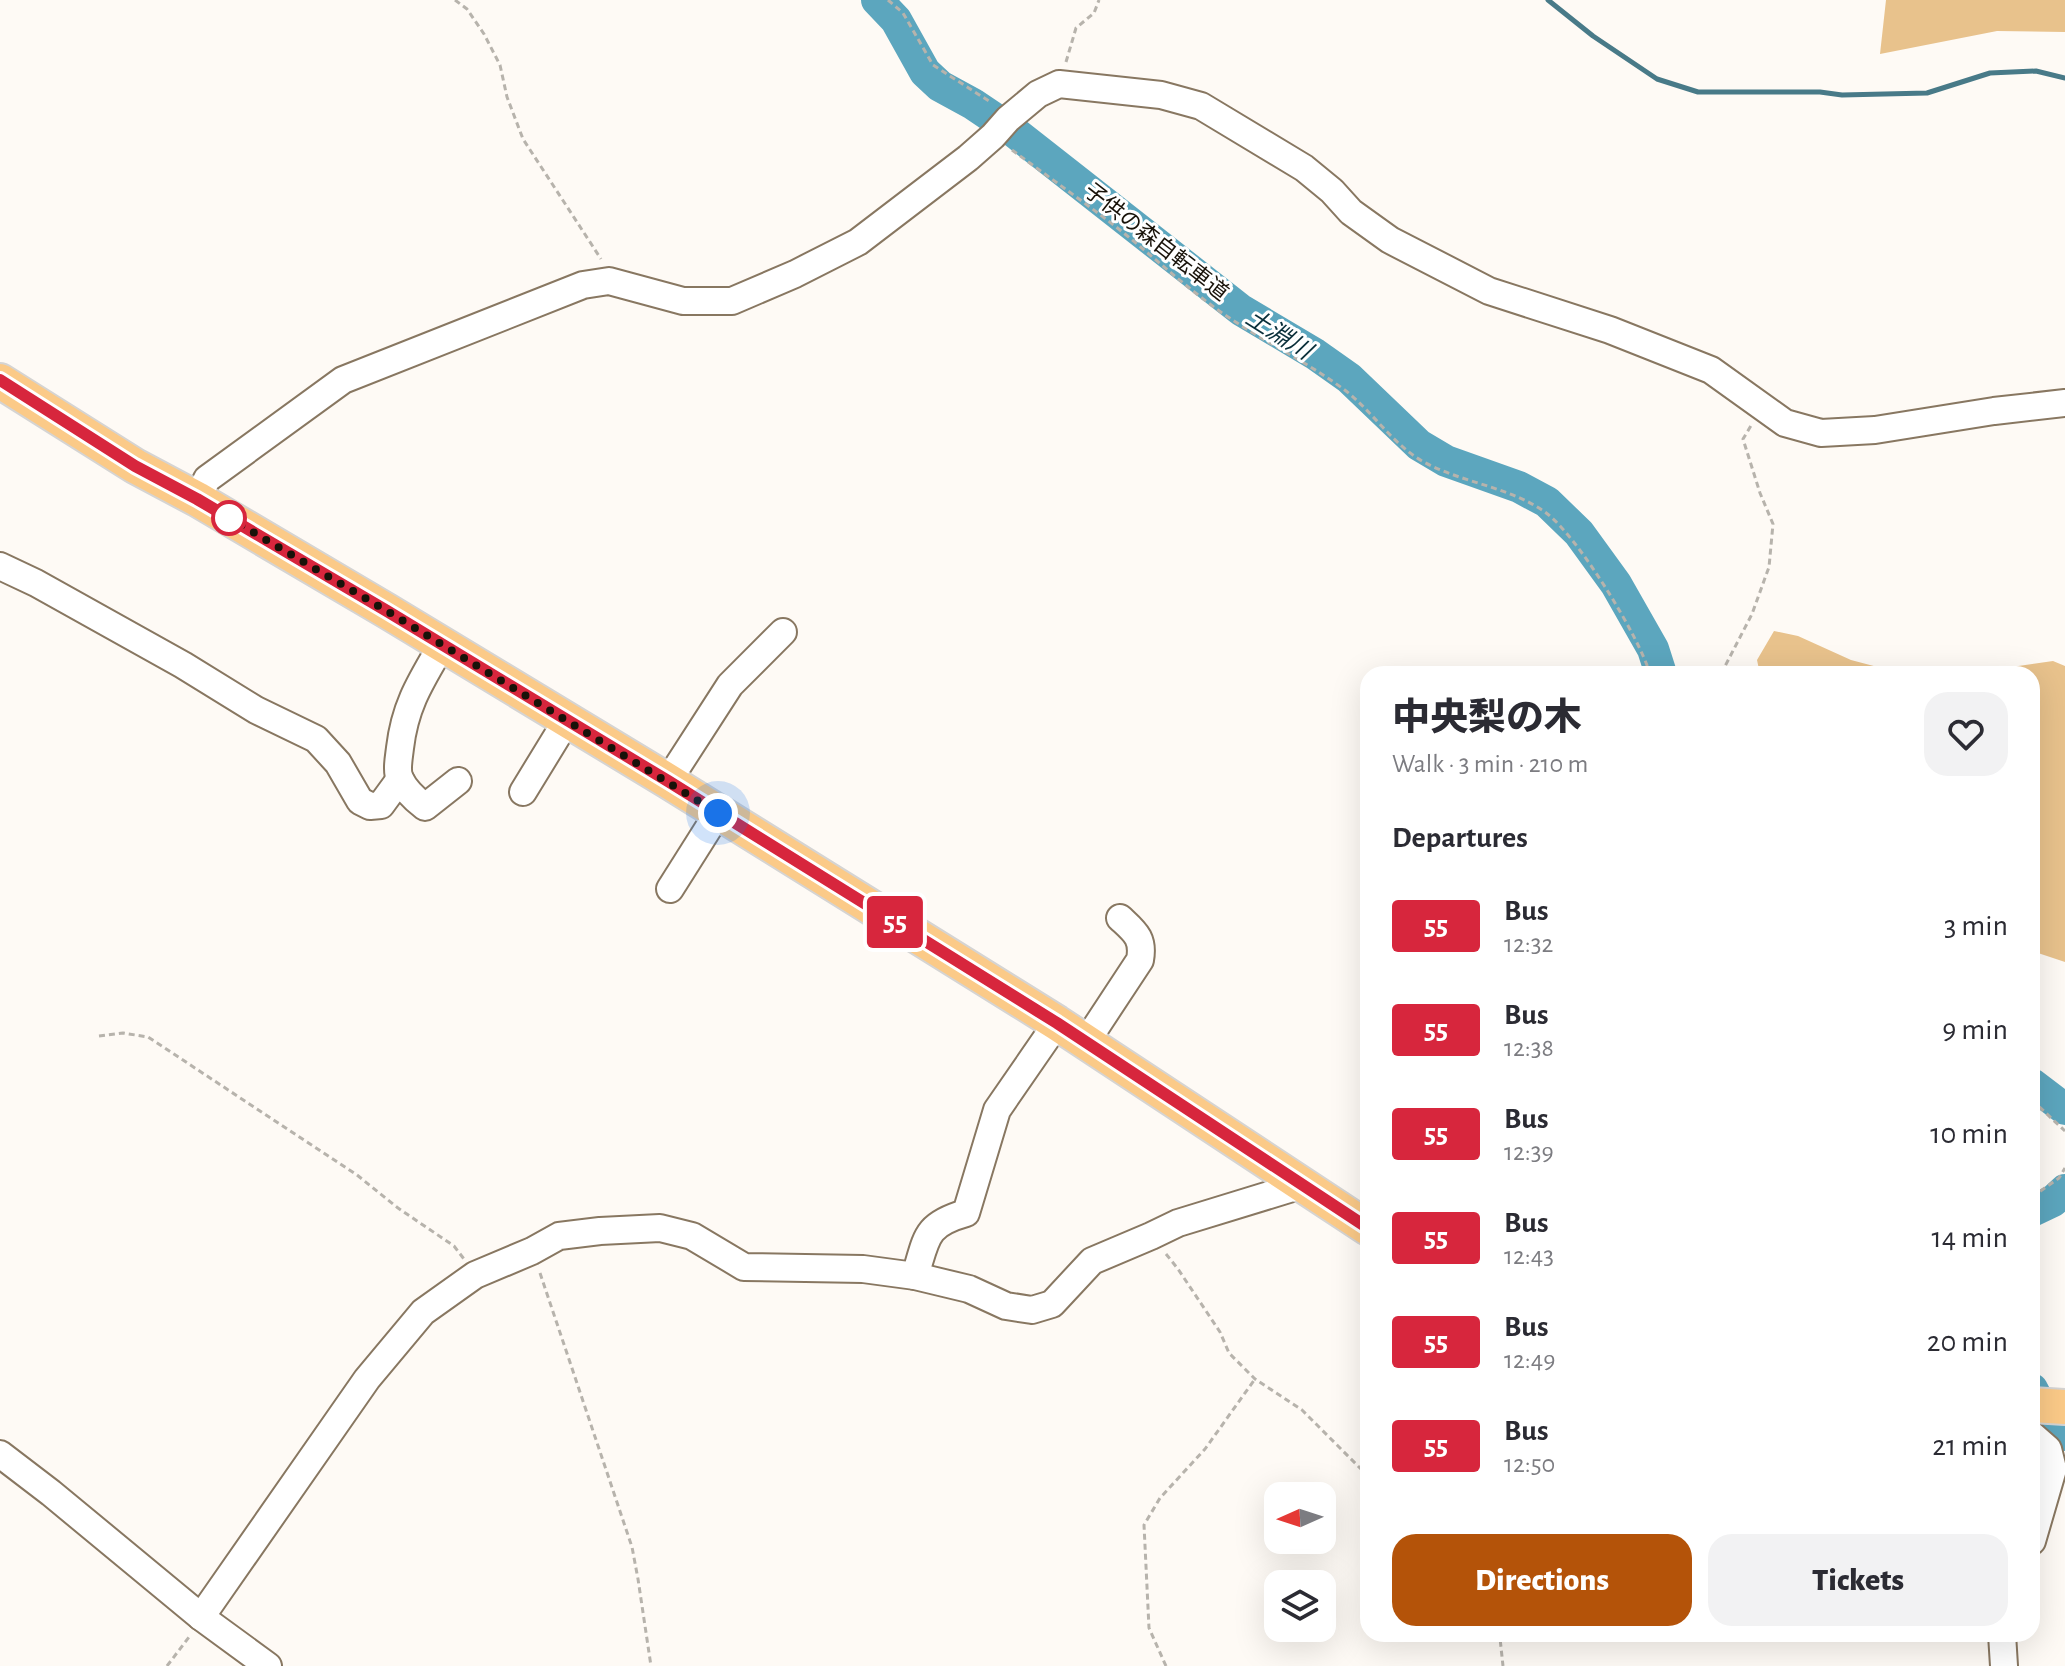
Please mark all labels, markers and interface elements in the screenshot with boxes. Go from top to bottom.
street label: 子供の森自転車道 [1080,178,1233,305]
water label: 土淵川 [1242,304,1319,366]
unlabelled marker [212,501,246,535]
button: heart [1924,692,2008,776]
text: 中央梨の木 [1392,700,1582,738]
text: Walk · 3 min · 210 m [1392,751,1588,777]
your location [698,793,738,833]
text: Departures [1392,823,1528,853]
line badge: 55 [859,896,931,948]
text: Bus [1504,896,1549,926]
text: 55 [883,908,907,936]
text: 3 min [1944,911,2008,941]
text: 55 [1424,912,1448,940]
text: 12:32 [1504,931,1553,957]
text: Bus [1504,1000,1549,1030]
text: 9 min [1942,1015,2008,1045]
text: 55 [1424,1016,1448,1044]
text: 12:38 [1504,1035,1554,1061]
text: Bus [1504,1104,1549,1134]
text: 10 min [1930,1119,2008,1149]
text: 55 [1424,1120,1448,1148]
text: 12:39 [1504,1139,1554,1165]
text: Bus [1504,1208,1549,1238]
text: 14 min [1932,1223,2008,1253]
text: 55 [1424,1224,1448,1252]
text: 12:43 [1504,1243,1554,1269]
text: Bus [1504,1312,1549,1342]
text: 20 min [1927,1327,2008,1357]
text: 55 [1424,1328,1448,1356]
text: 12:49 [1504,1347,1555,1373]
text: Bus [1504,1416,1549,1446]
text: 21 min [1932,1431,2008,1461]
text: 55 [1424,1432,1448,1460]
text: 12:50 [1504,1451,1555,1477]
north arrow [1264,1482,1336,1554]
map controls [1264,1482,1336,1642]
button: Directions [1392,1534,1692,1626]
button: Tickets [1708,1534,2008,1626]
button: layers [1264,1570,1336,1642]

